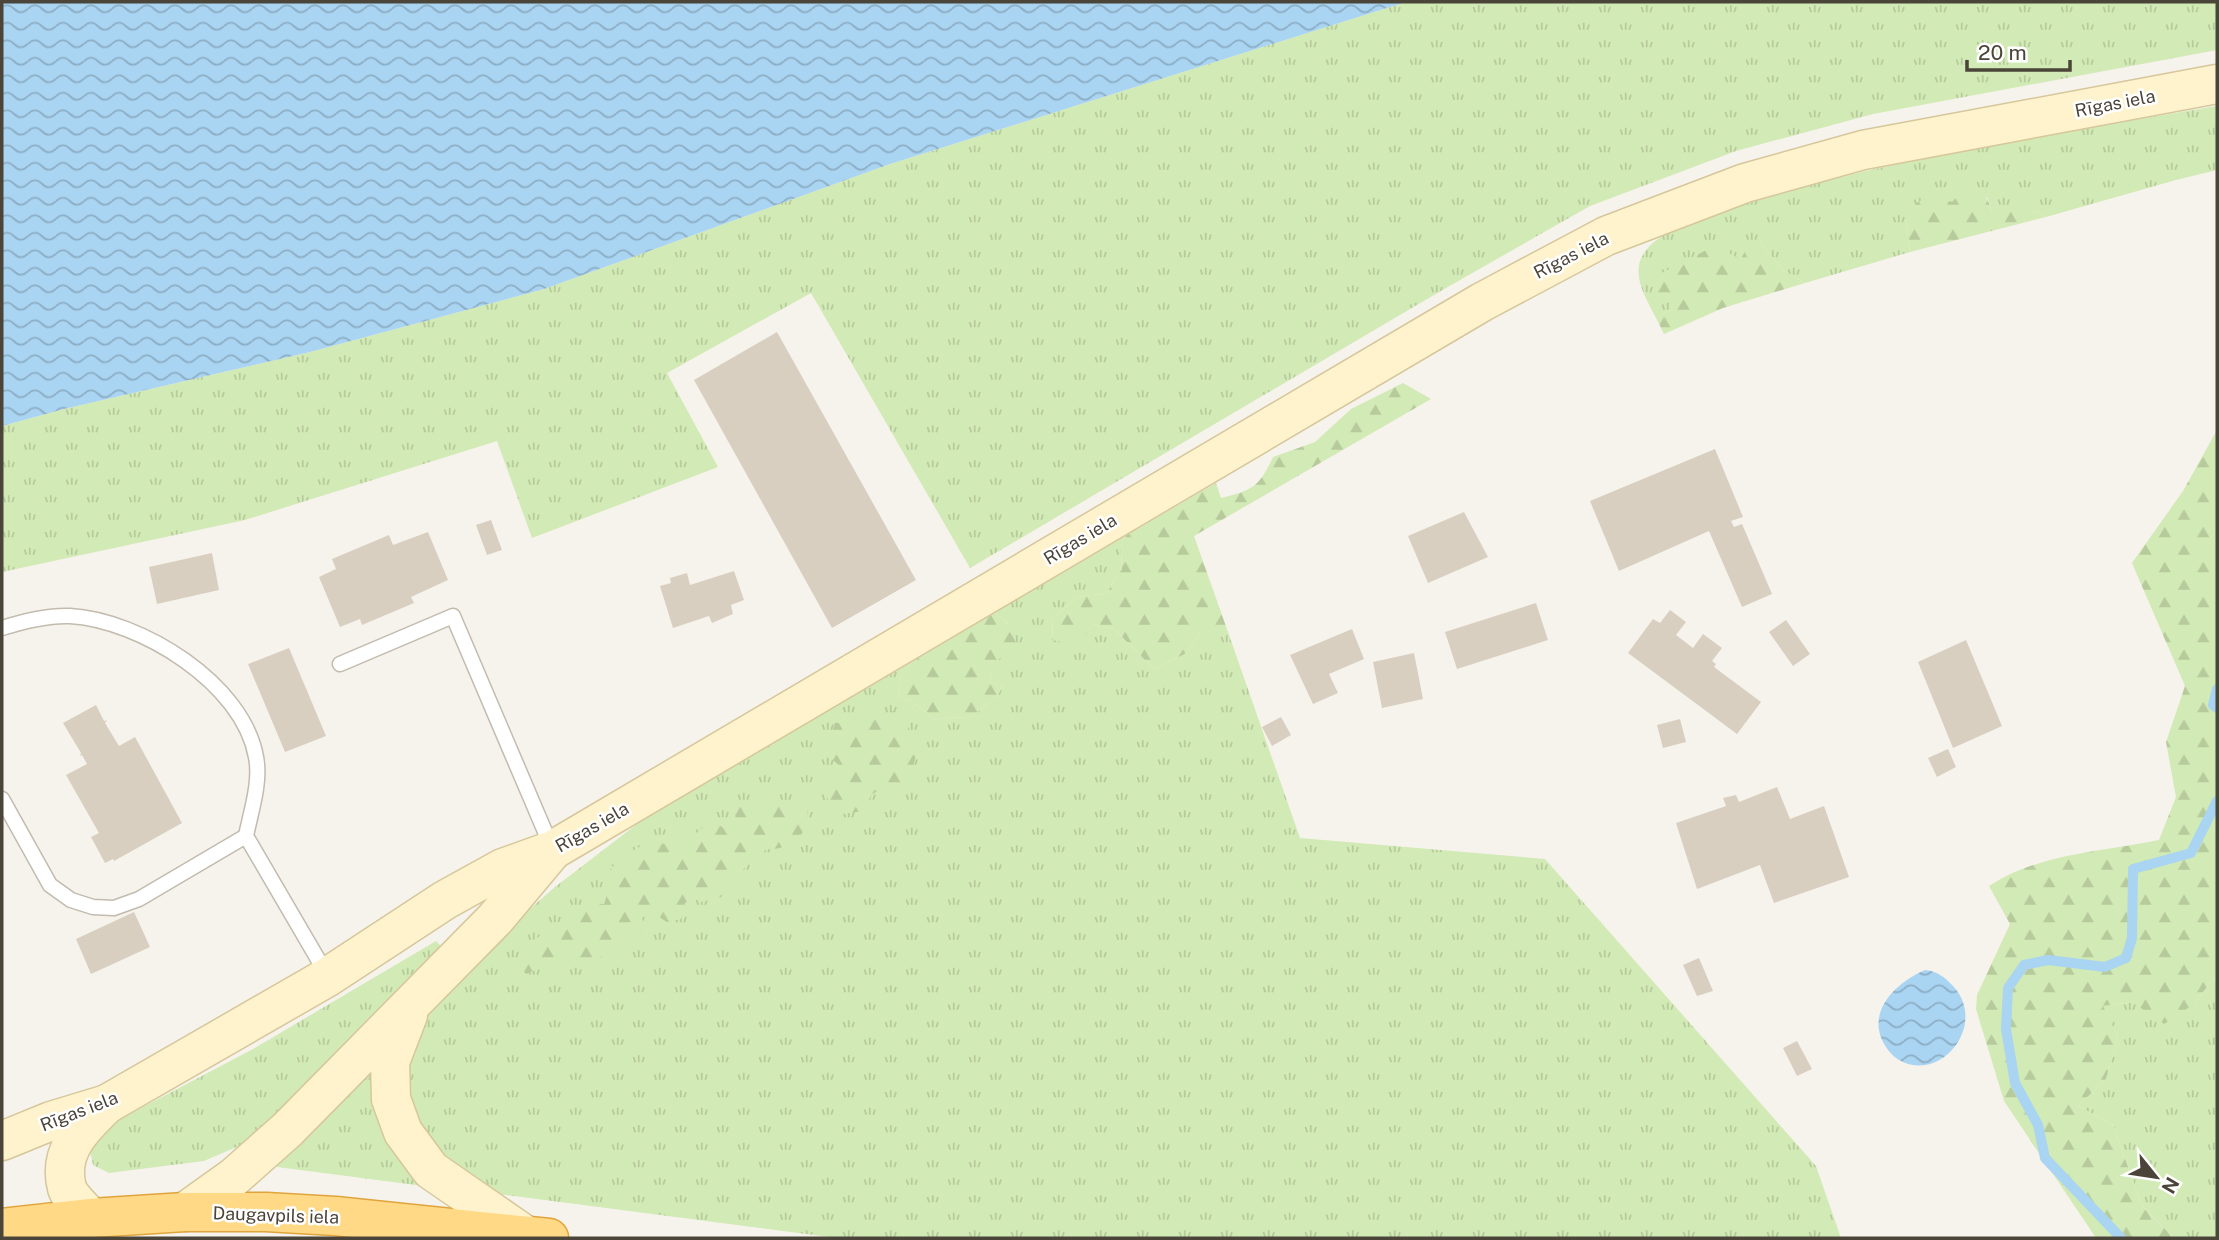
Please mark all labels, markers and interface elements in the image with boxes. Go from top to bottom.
scale bar [1967,28,2070,72]
text: 20 m [1978,40,2027,65]
street label: Rīgas iela [2073,85,2157,121]
street label: Rīgas iela [1530,227,1612,283]
street label: Rīgas iela [1040,509,1120,569]
street label: Rīgas iela [552,798,632,856]
street label: Rīgas iela [37,1087,121,1135]
north arrow [2121,1142,2191,1212]
text: N [2157,1174,2184,1197]
street label: Daugavpils iela [212,1202,340,1228]

